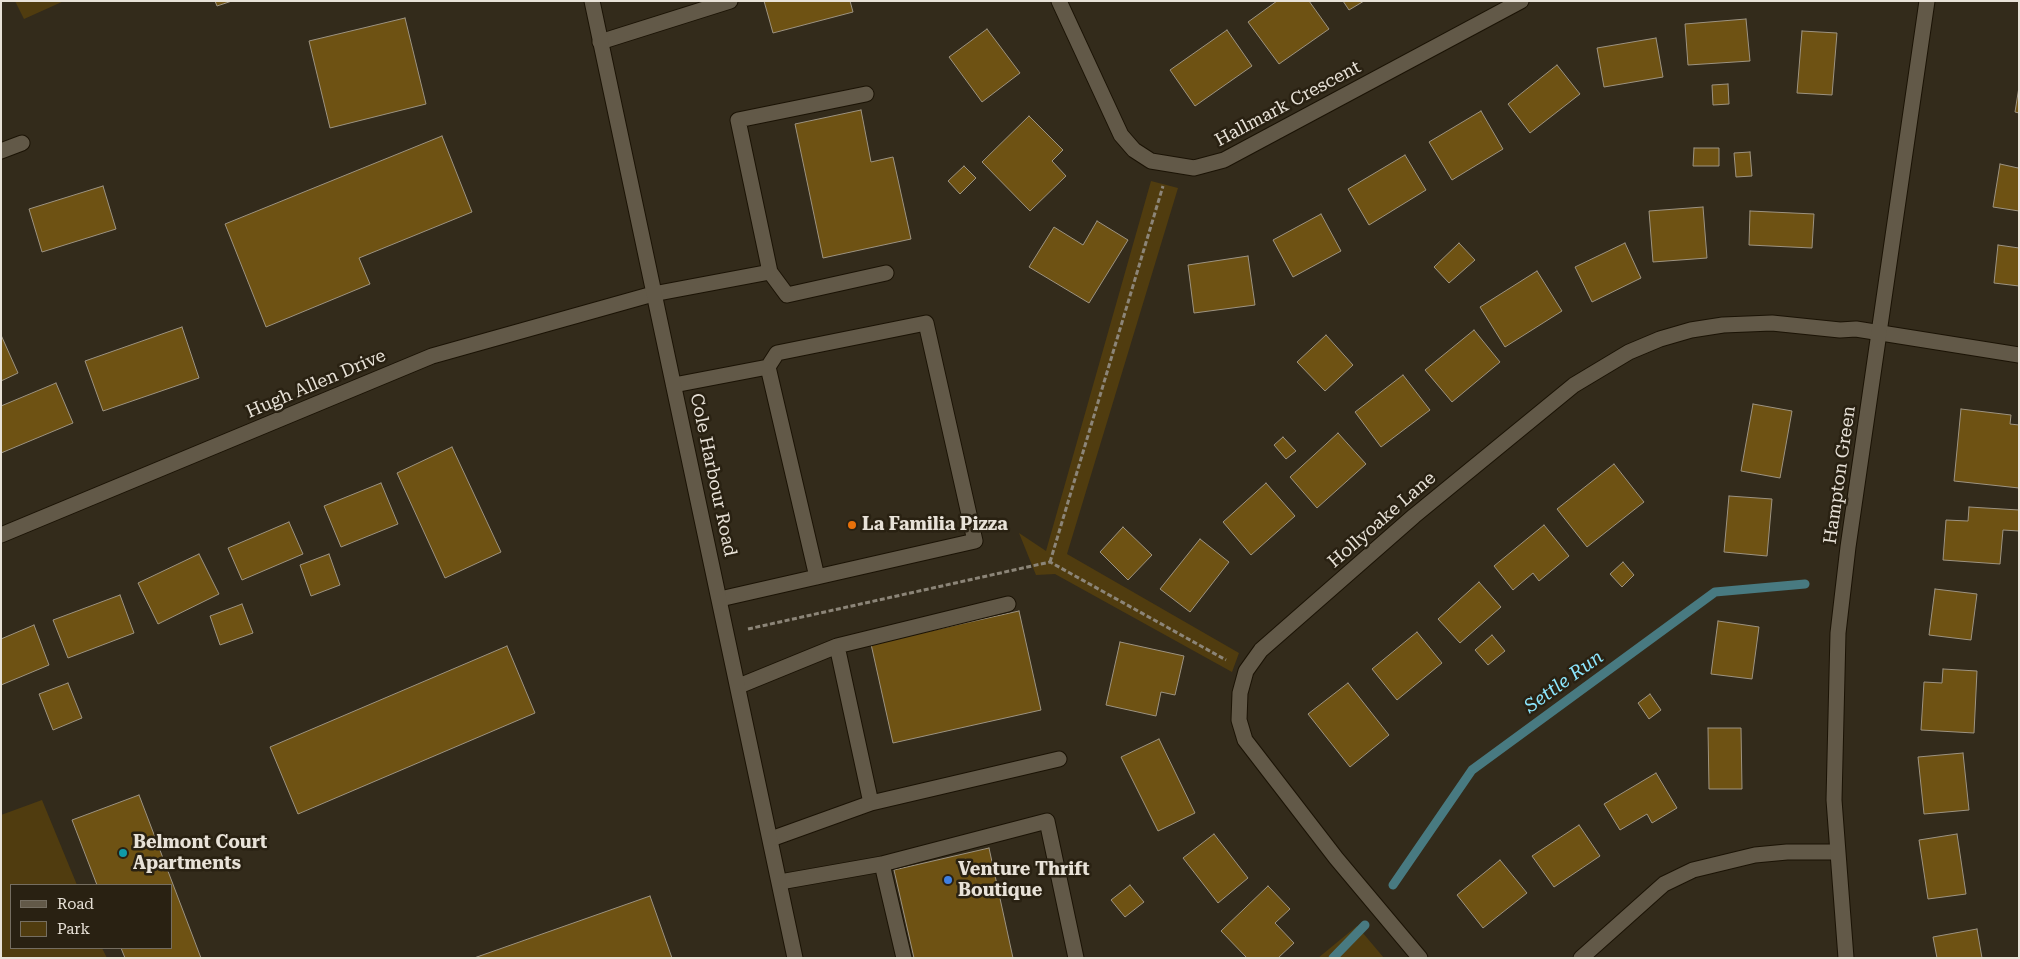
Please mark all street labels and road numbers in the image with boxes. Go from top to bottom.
street label: Hallmark Crescent [1211,56,1365,152]
street label: Hugh Allen Drive [243,345,389,423]
street label: Cole Harbour Road [685,392,741,558]
street label: Hampton Green [1820,405,1860,545]
street label: Hollyoake Lane [1324,467,1440,573]

